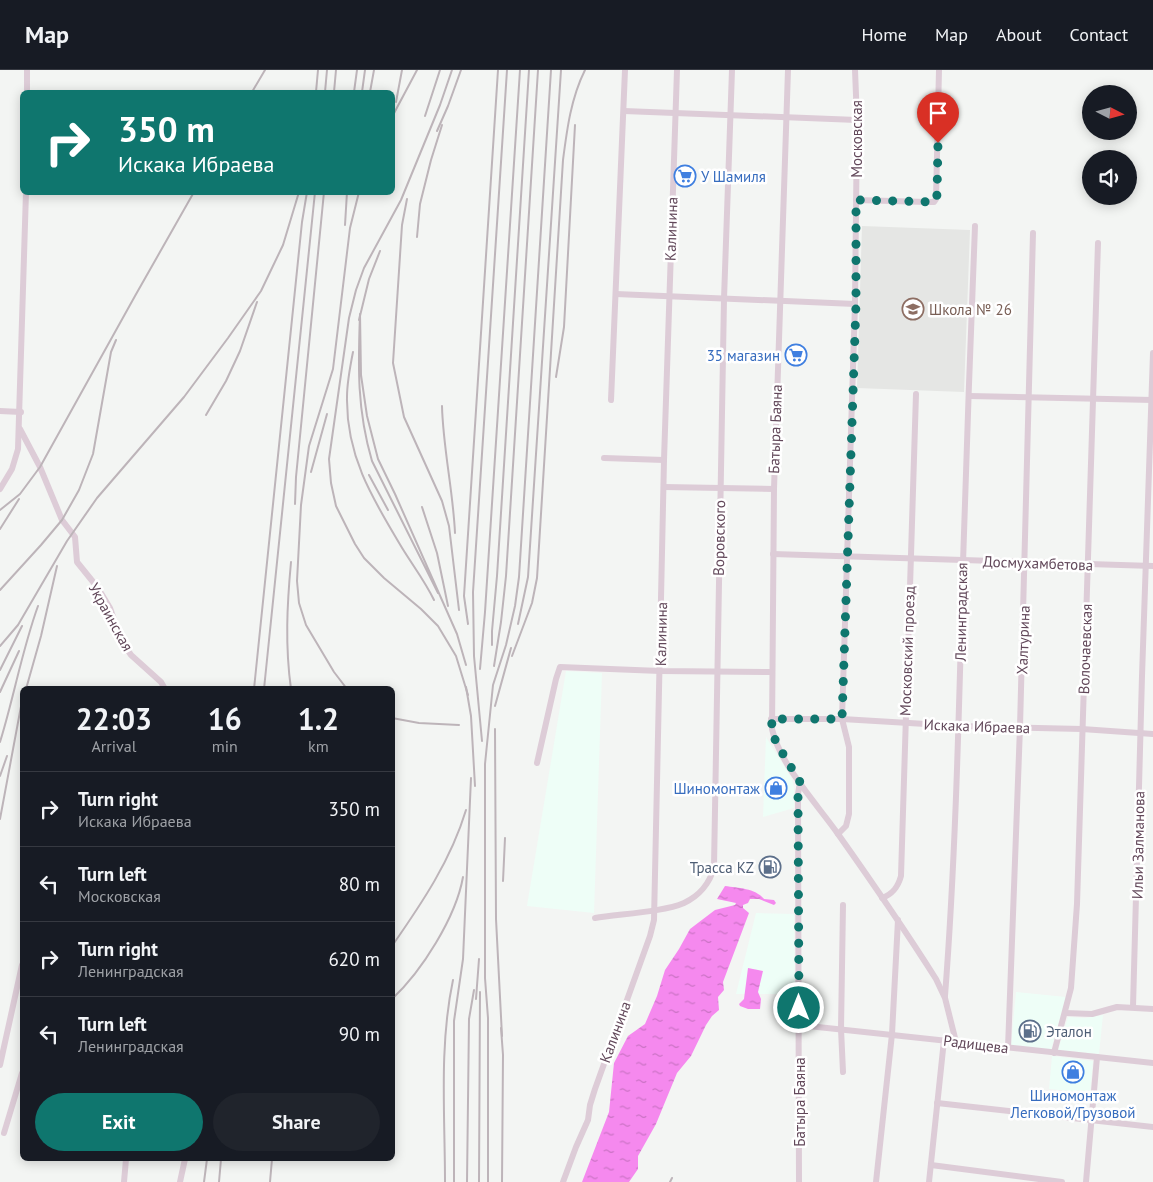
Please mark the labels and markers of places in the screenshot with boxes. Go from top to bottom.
pin [917,92,959,143]
supermarket icon: У Шамиля [673,164,697,188]
place label: У Шамиля [701,167,766,186]
school or university icon: Школа № 26 [901,297,925,321]
place label: Школа № 26 [929,300,1012,319]
supermarket icon: 35 магазин [784,343,808,367]
place label: 35 магазин [707,346,780,365]
shop icon: Шиномонтаж [764,776,788,800]
place label: Шиномонтаж [673,779,760,798]
fuel station icon: Трасса KZ [758,855,782,879]
place label: Трасса KZ [690,858,754,877]
fuel station icon: Эталон [1018,1019,1042,1043]
place label: Эталон [1046,1022,1092,1041]
shop icon: Шиномонтаж Легковой/Грузовой [1061,1060,1085,1084]
place label: Шиномонтаж Легковой/Грузовой [1010,1086,1135,1122]

